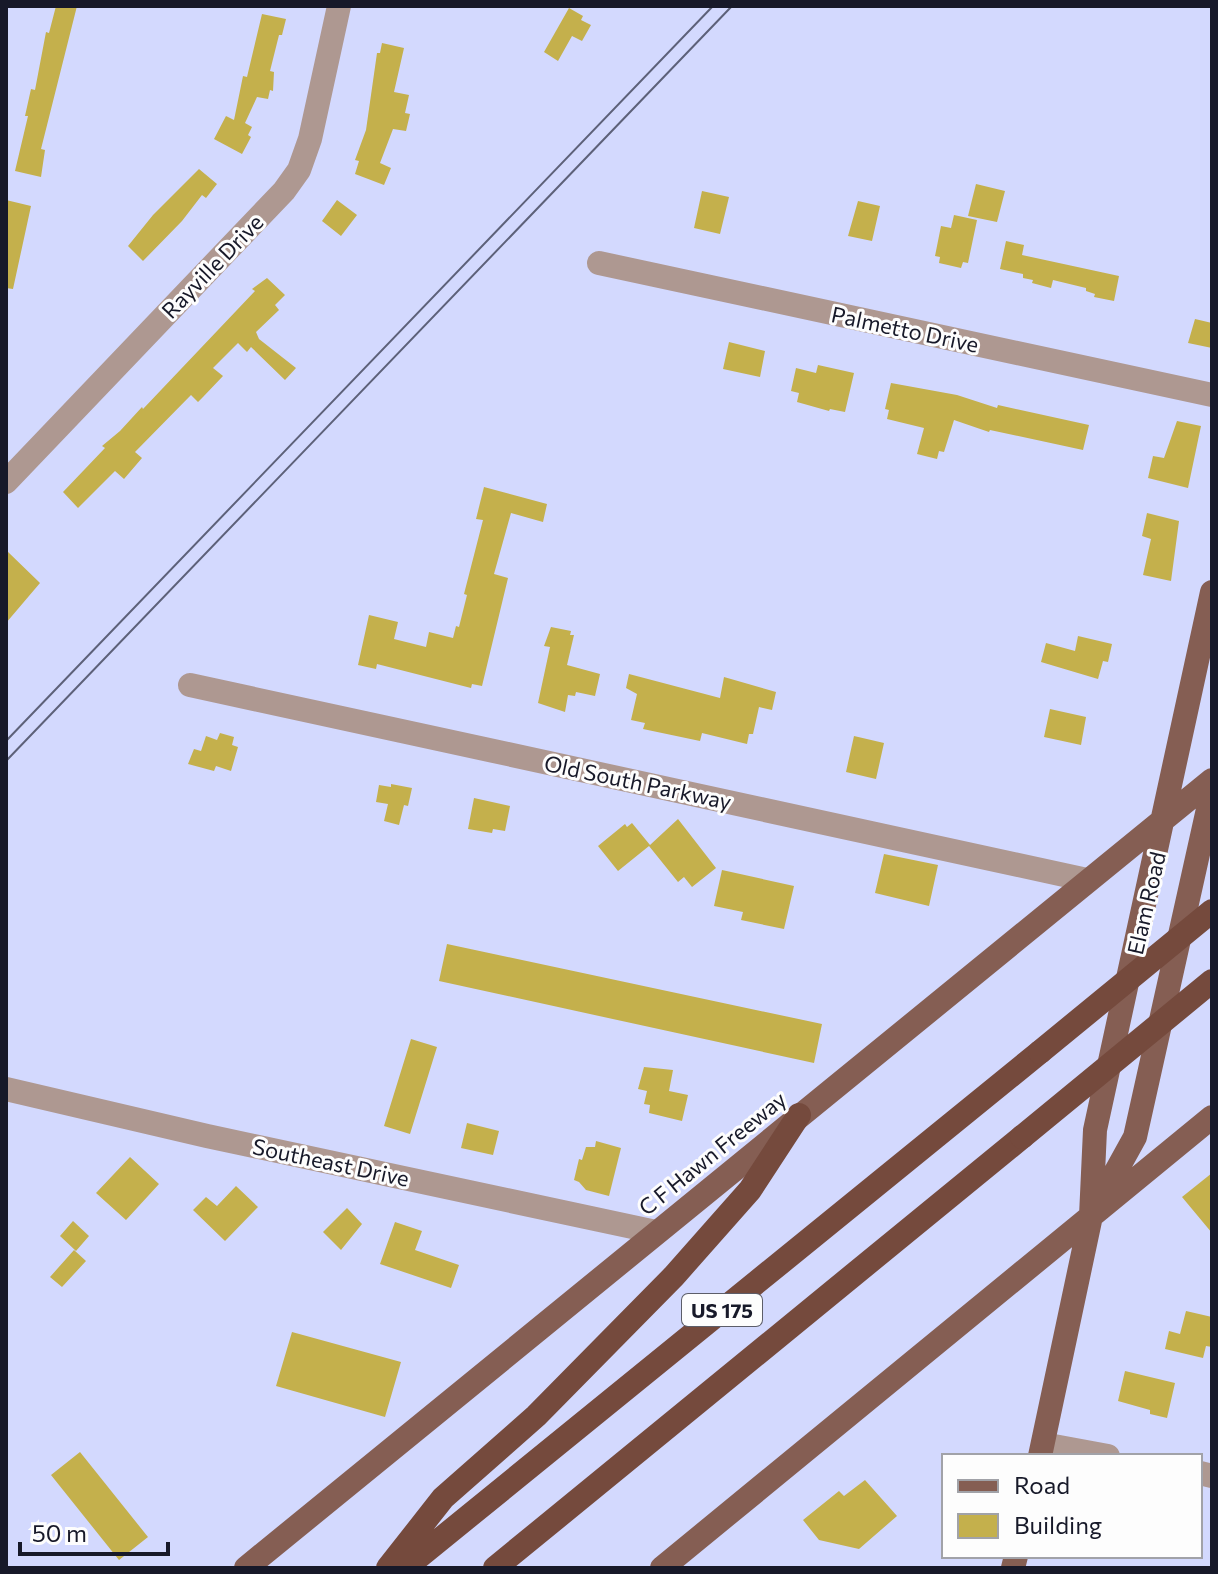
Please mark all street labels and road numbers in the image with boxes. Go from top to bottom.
street label: Rayville Drive [156,208,268,324]
street label: Palmetto Drive [829,300,981,358]
street label: Old South Parkway [542,749,734,815]
street label: Elam Road [1121,849,1171,957]
street label: C F Hawn Freeway [633,1085,791,1221]
street label: Southeast Drive [250,1132,412,1192]
road number: US 175 [682,1294,762,1326]

